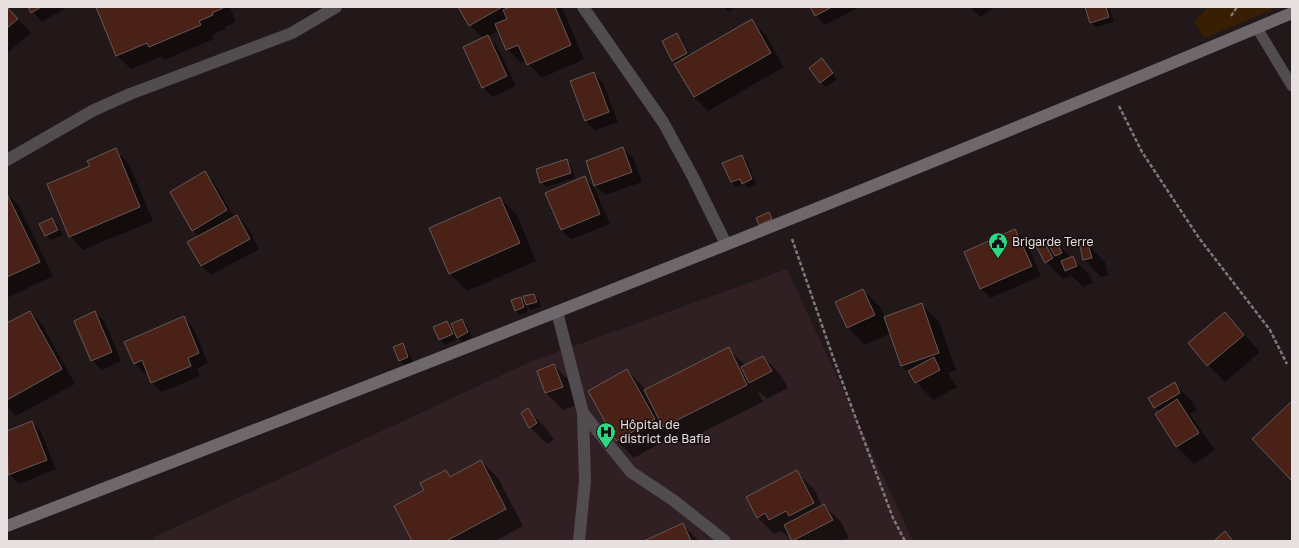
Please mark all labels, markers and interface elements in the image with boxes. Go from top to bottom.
public building icon: Brigarde Terre [987,231,1009,259]
place label: Brigarde Terre [1012,234,1094,249]
place label: Hôpital de district de Bafia [620,417,711,446]
hospital icon: Hôpital de district de Bafia [595,421,617,449]

